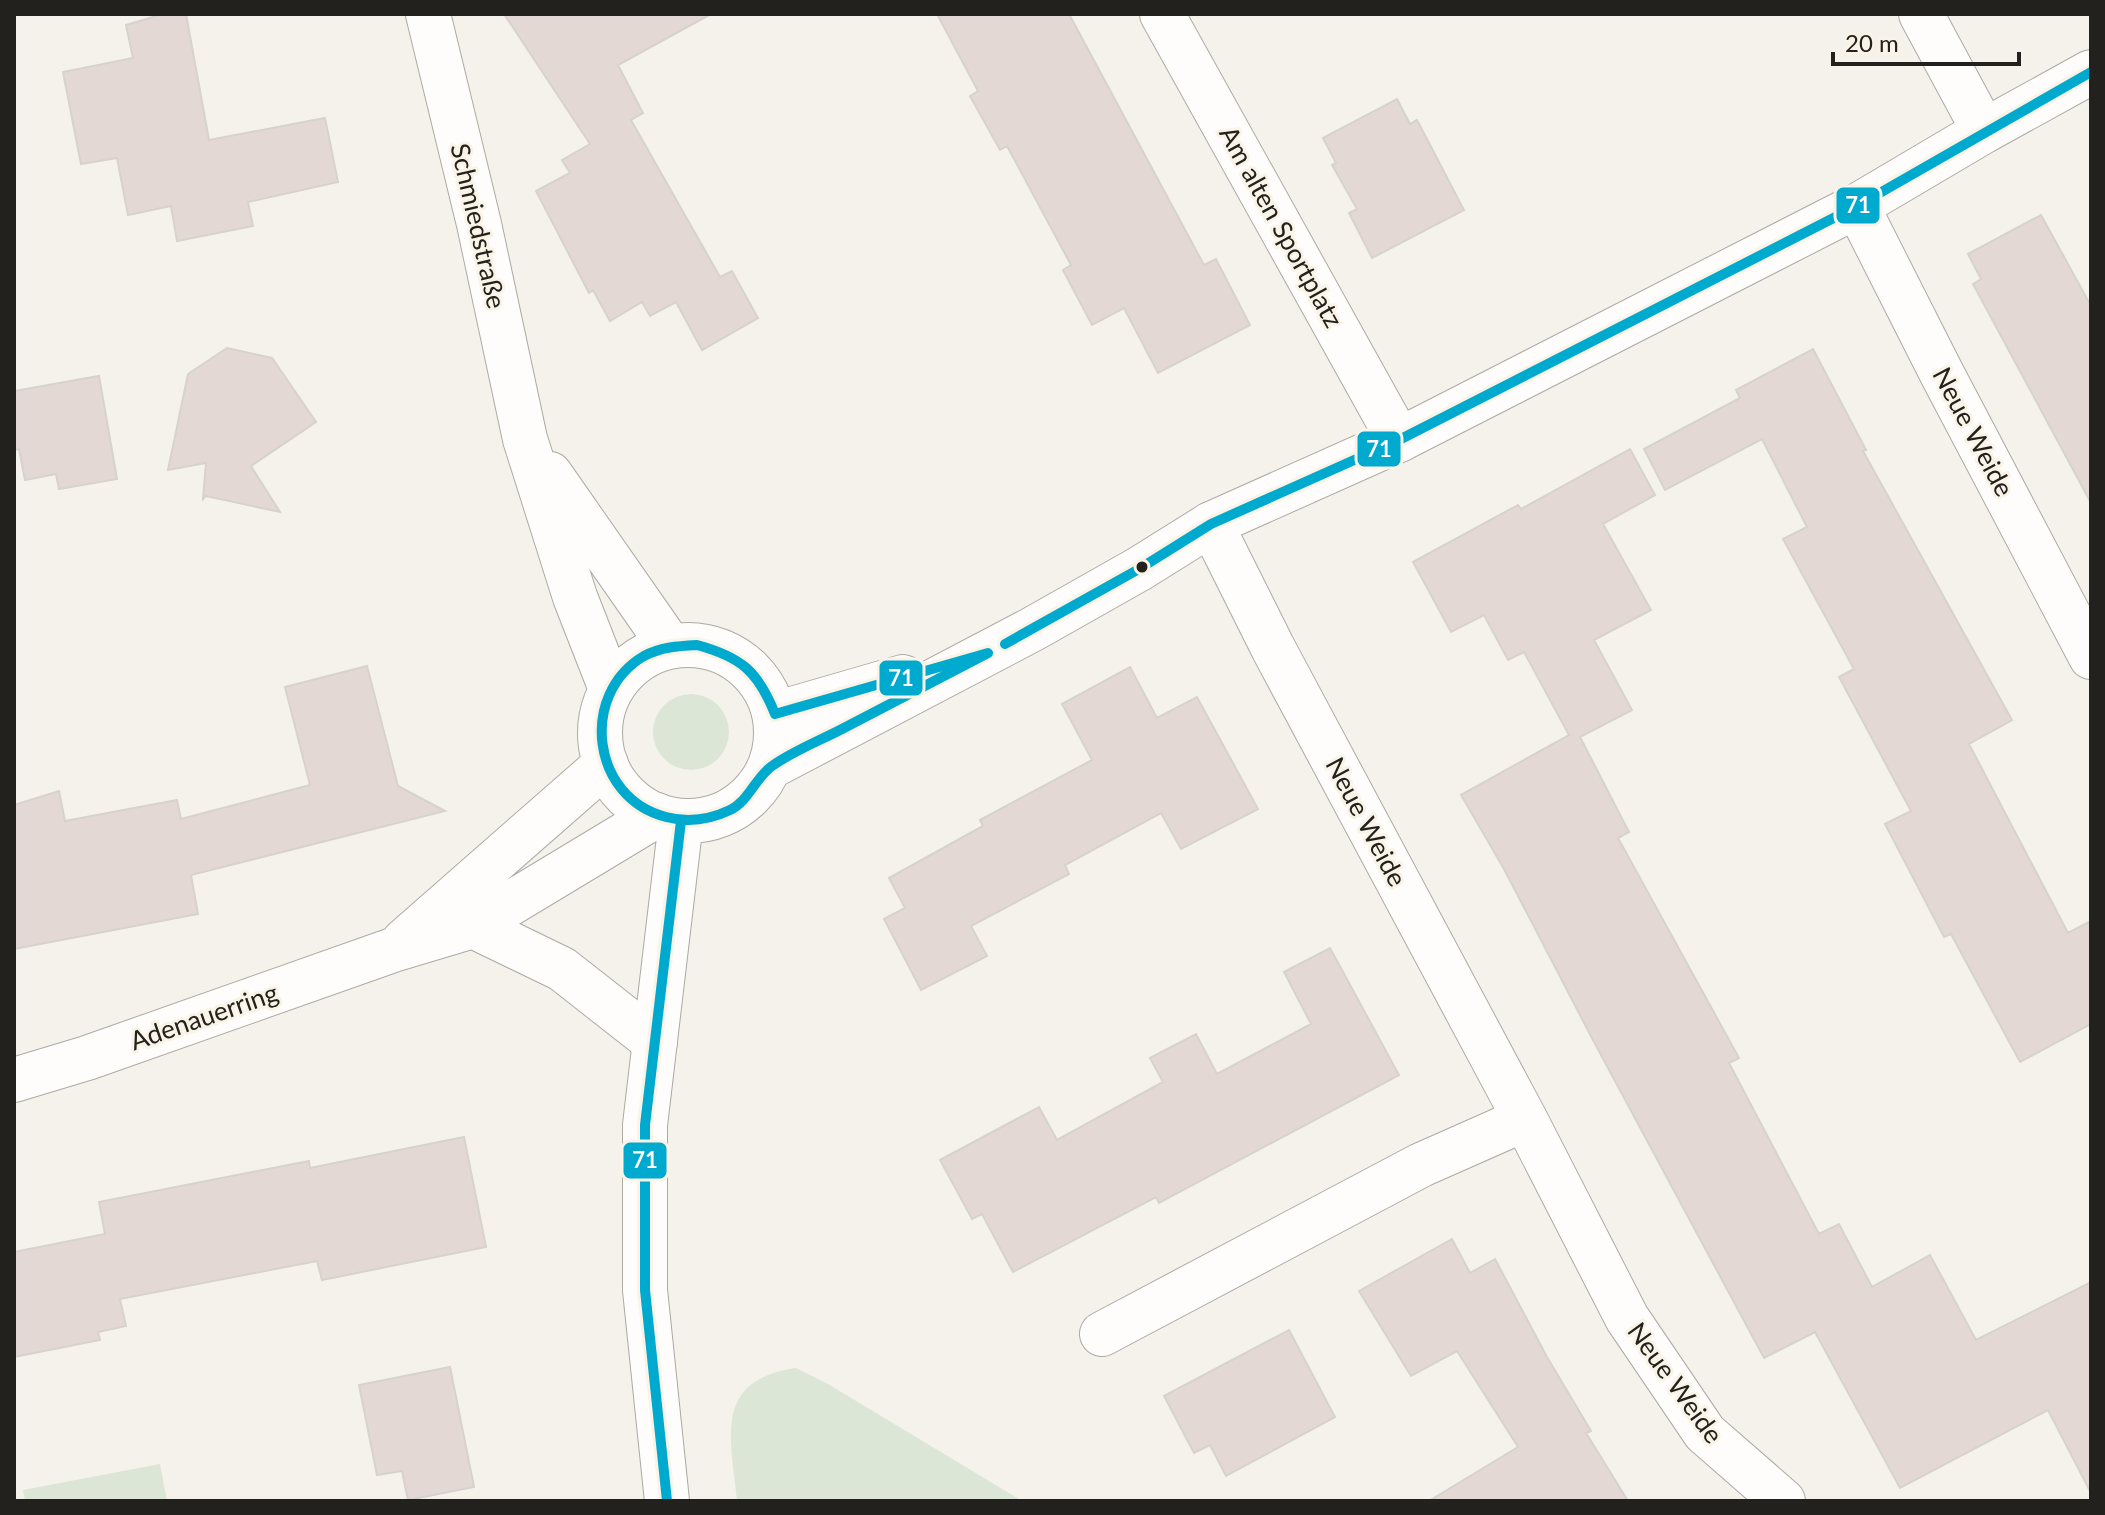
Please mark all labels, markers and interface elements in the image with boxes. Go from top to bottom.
scale bar [1833,16,2019,66]
text: 20 m [1845,28,1899,57]
street label: Am alten Sportplatz [1213,120,1350,333]
street label: Schmiedstraße [444,140,514,311]
line badge: 71 [1835,186,1881,225]
text: 71 [1845,191,1871,218]
street label: Neue Weide [1927,362,2021,501]
line badge: 71 [1356,430,1402,468]
text: 71 [1366,435,1392,462]
unlabelled marker [1134,559,1150,575]
line badge: 71 [878,659,924,697]
text: 71 [888,664,914,691]
street label: Neue Weide [1320,752,1414,891]
street label: Adenauerring [125,976,282,1056]
line badge: 71 [622,1141,668,1180]
text: 71 [632,1146,658,1173]
street label: Neue Weide [1621,1316,1730,1449]

